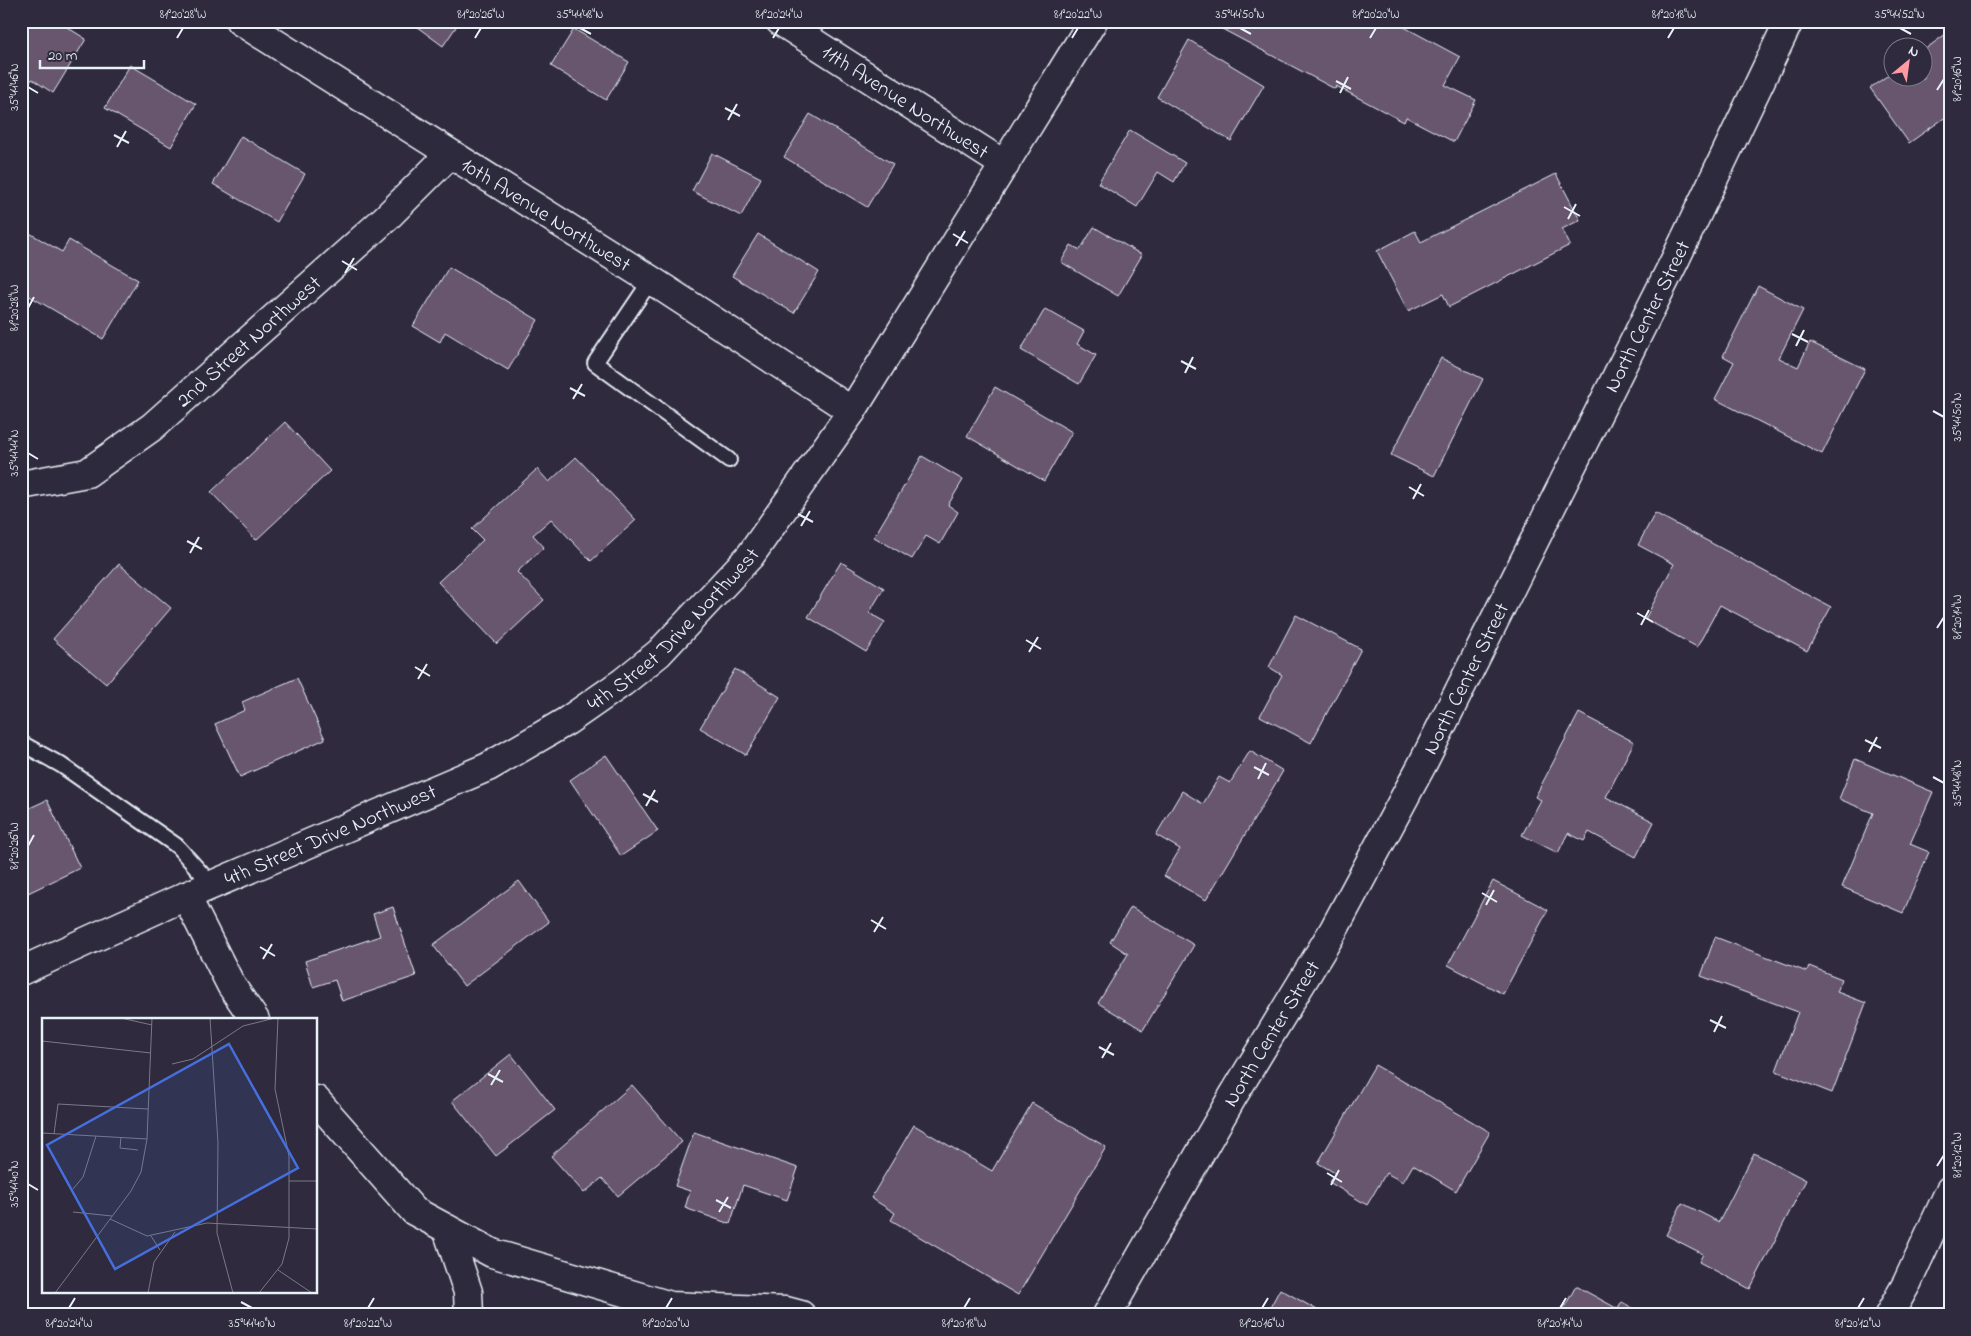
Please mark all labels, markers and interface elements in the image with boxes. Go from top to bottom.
text: 81°20'28"W [160,6,206,24]
text: 81°20'26"W [457,6,505,24]
text: 35°44'48"N [557,6,603,24]
text: 81°20'24"W [756,6,802,24]
text: 81°20'22"W [1054,6,1102,24]
text: 35°44'50"N [1215,6,1265,24]
text: 81°20'20"W [1352,6,1400,24]
text: 81°20'18"W [1652,6,1696,24]
text: 35°44'52"N [1875,6,1925,24]
scale bar [40,38,144,70]
street label: 11th Avenue Northwest [815,38,994,168]
north arrow [1884,38,1934,88]
text: N [1904,40,1923,63]
text: 20 m [48,45,78,67]
text: 81°20'16"W [1949,56,1967,102]
text: 35°44'46"N [6,63,24,111]
street label: 10th Avenue Northwest [454,151,636,281]
street label: North Center Street [1598,236,1699,398]
street label: 2nd Street Northwest [171,269,329,415]
text: 81°20'28"W [6,285,24,331]
text: 35°44'50"N [1949,392,1967,442]
text: 35°44'44"N [6,430,24,476]
street label: 4th Street Drive Northwest [582,542,768,720]
text: 81°20'14"W [1949,595,1967,639]
street label: North Center Street [1417,598,1518,760]
text: 35°44'48"N [1949,760,1967,806]
street label: 4th Street Drive Northwest [220,778,442,895]
text: 81°20'26"W [6,822,24,870]
street label: North Center Street [1217,955,1329,1113]
inset map [42,1018,318,1294]
text: 81°20'12"W [1949,1132,1967,1178]
text: 35°44'40"N [6,1160,24,1208]
text: 81°20'24"W [46,1315,92,1333]
text: 35°44'40"N [228,1315,276,1333]
text: 81°20'22"W [344,1315,392,1333]
text: 81°20'20"W [642,1315,690,1333]
text: 81°20'18"W [942,1315,986,1333]
text: 81°20'16"W [1239,1315,1285,1333]
text: 81°20'14"W [1538,1315,1582,1333]
text: 81°20'12"W [1835,1315,1881,1333]

